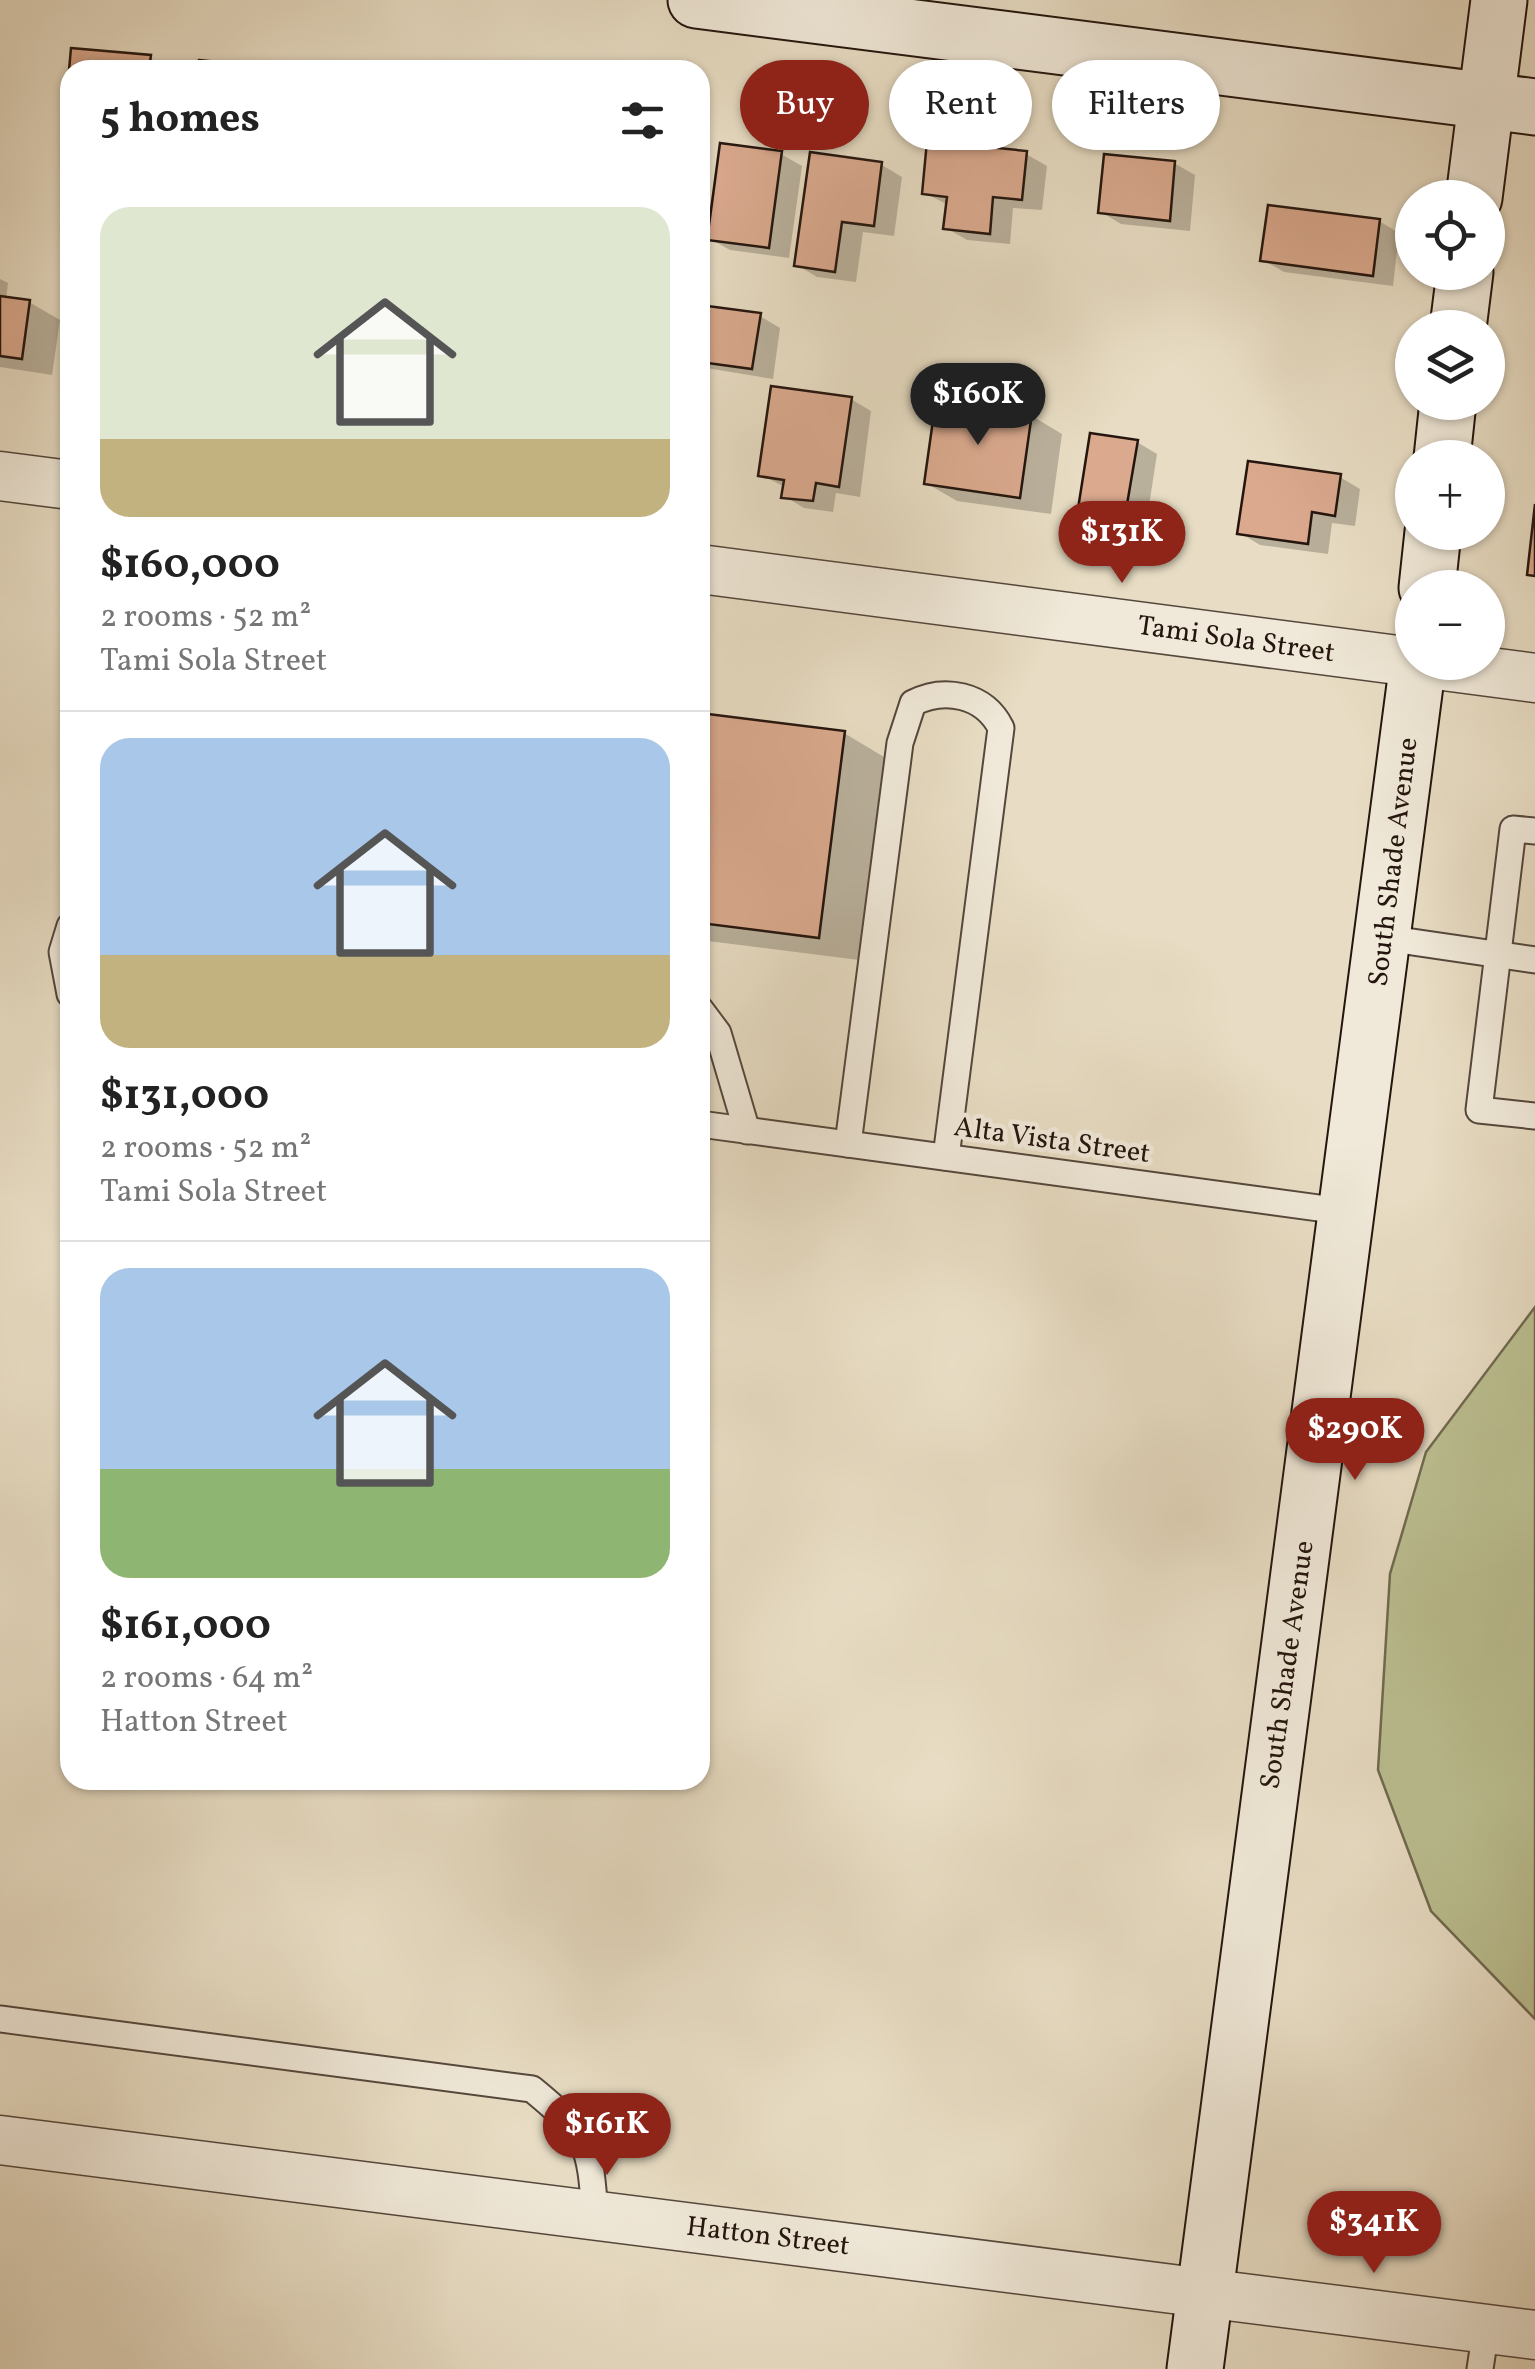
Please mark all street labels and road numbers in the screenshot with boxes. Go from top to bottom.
street label: Tami Sola Street [1135,607,1337,673]
street label: South Shade Avenue [1359,735,1429,989]
street label: Alta Vista Street [951,1108,1153,1174]
street label: South Shade Avenue [1251,1538,1325,1792]
street label: Hatton Street [684,2208,852,2266]

